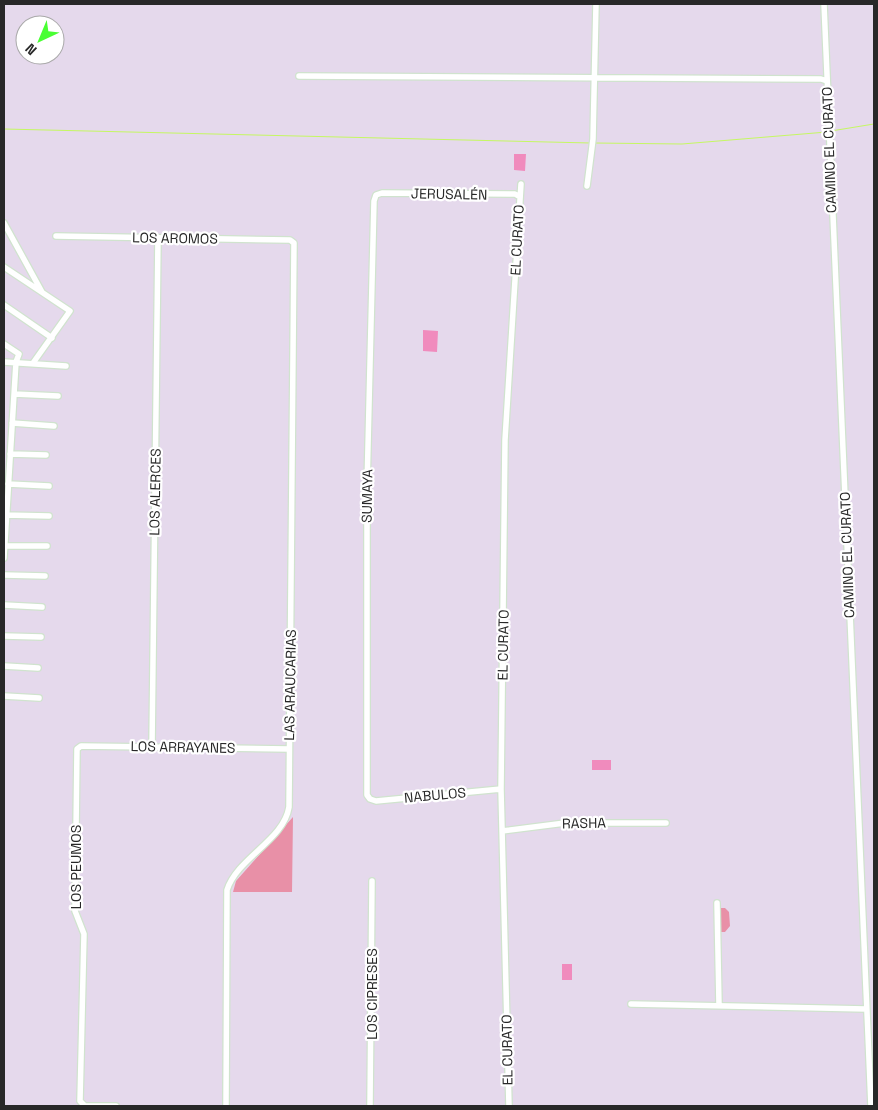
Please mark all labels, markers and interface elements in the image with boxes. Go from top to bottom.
north arrow [15,15,65,65]
text: N [21,40,41,59]
street label: CAMINO EL CURATO [818,87,840,213]
street label: JERUSALÉN [411,184,487,204]
street label: EL CURATO [506,204,528,276]
street label: LOS AROMOS [132,228,218,248]
street label: LOS ALERCES [145,448,165,536]
street label: SUMAYA [358,469,376,523]
street label: CAMINO EL CURATO [836,492,858,618]
street label: EL CURATO [493,609,513,681]
street label: LAS ARAUCARIAS [280,629,300,741]
street label: LOS ARRAYANES [130,737,236,757]
street label: NABULOS [403,783,467,807]
street label: RASHA [562,814,606,832]
street label: LOS PEUMOS [67,825,85,909]
street label: LOS CIPRESES [363,948,381,1040]
street label: EL CURATO [497,1014,517,1086]

